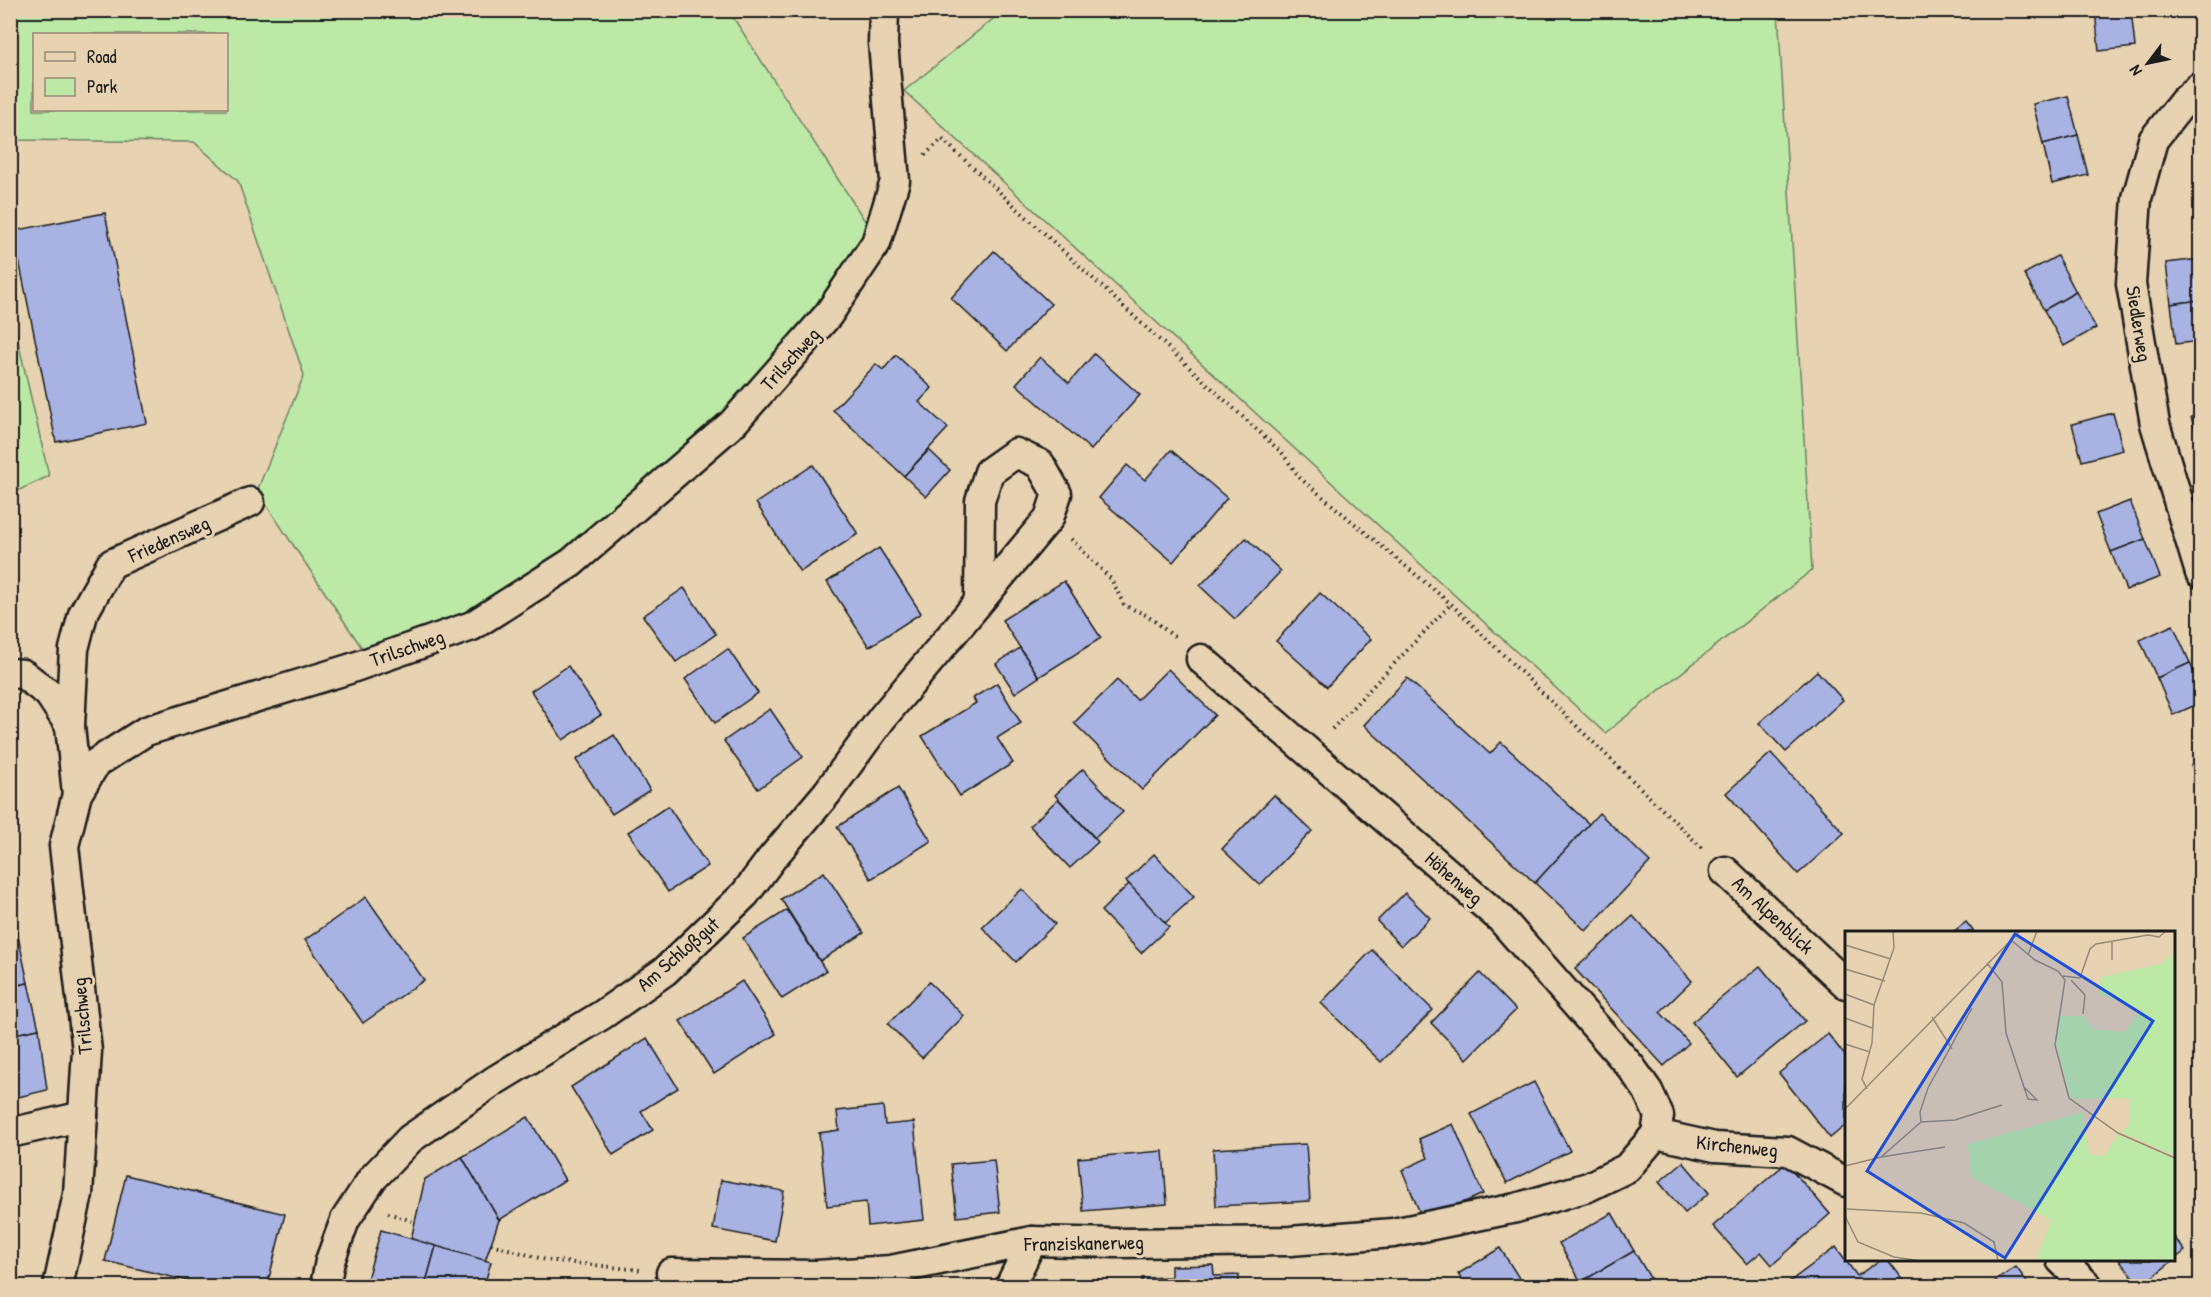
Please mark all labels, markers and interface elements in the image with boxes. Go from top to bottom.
legend [33,33,228,111]
north arrow [2118,33,2178,93]
text: Road [87,44,117,69]
text: N [2123,61,2147,80]
text: Park [87,74,118,99]
street label: Siedlerweg [2120,284,2159,364]
street label: Trilschweg [754,321,825,396]
street label: Friedensweg [123,509,214,569]
street label: Trilschweg [366,622,448,673]
street label: Höhenweg [1419,845,1489,910]
street label: Am Alpenblick [1727,870,1820,960]
street label: Am Schloßgut [631,910,725,997]
inset map [1845,931,2175,1261]
street label: Trilschweg [65,976,98,1055]
street label: Kirchenweg [1695,1128,1779,1163]
street label: Franziskanerweg [1023,1228,1144,1257]

